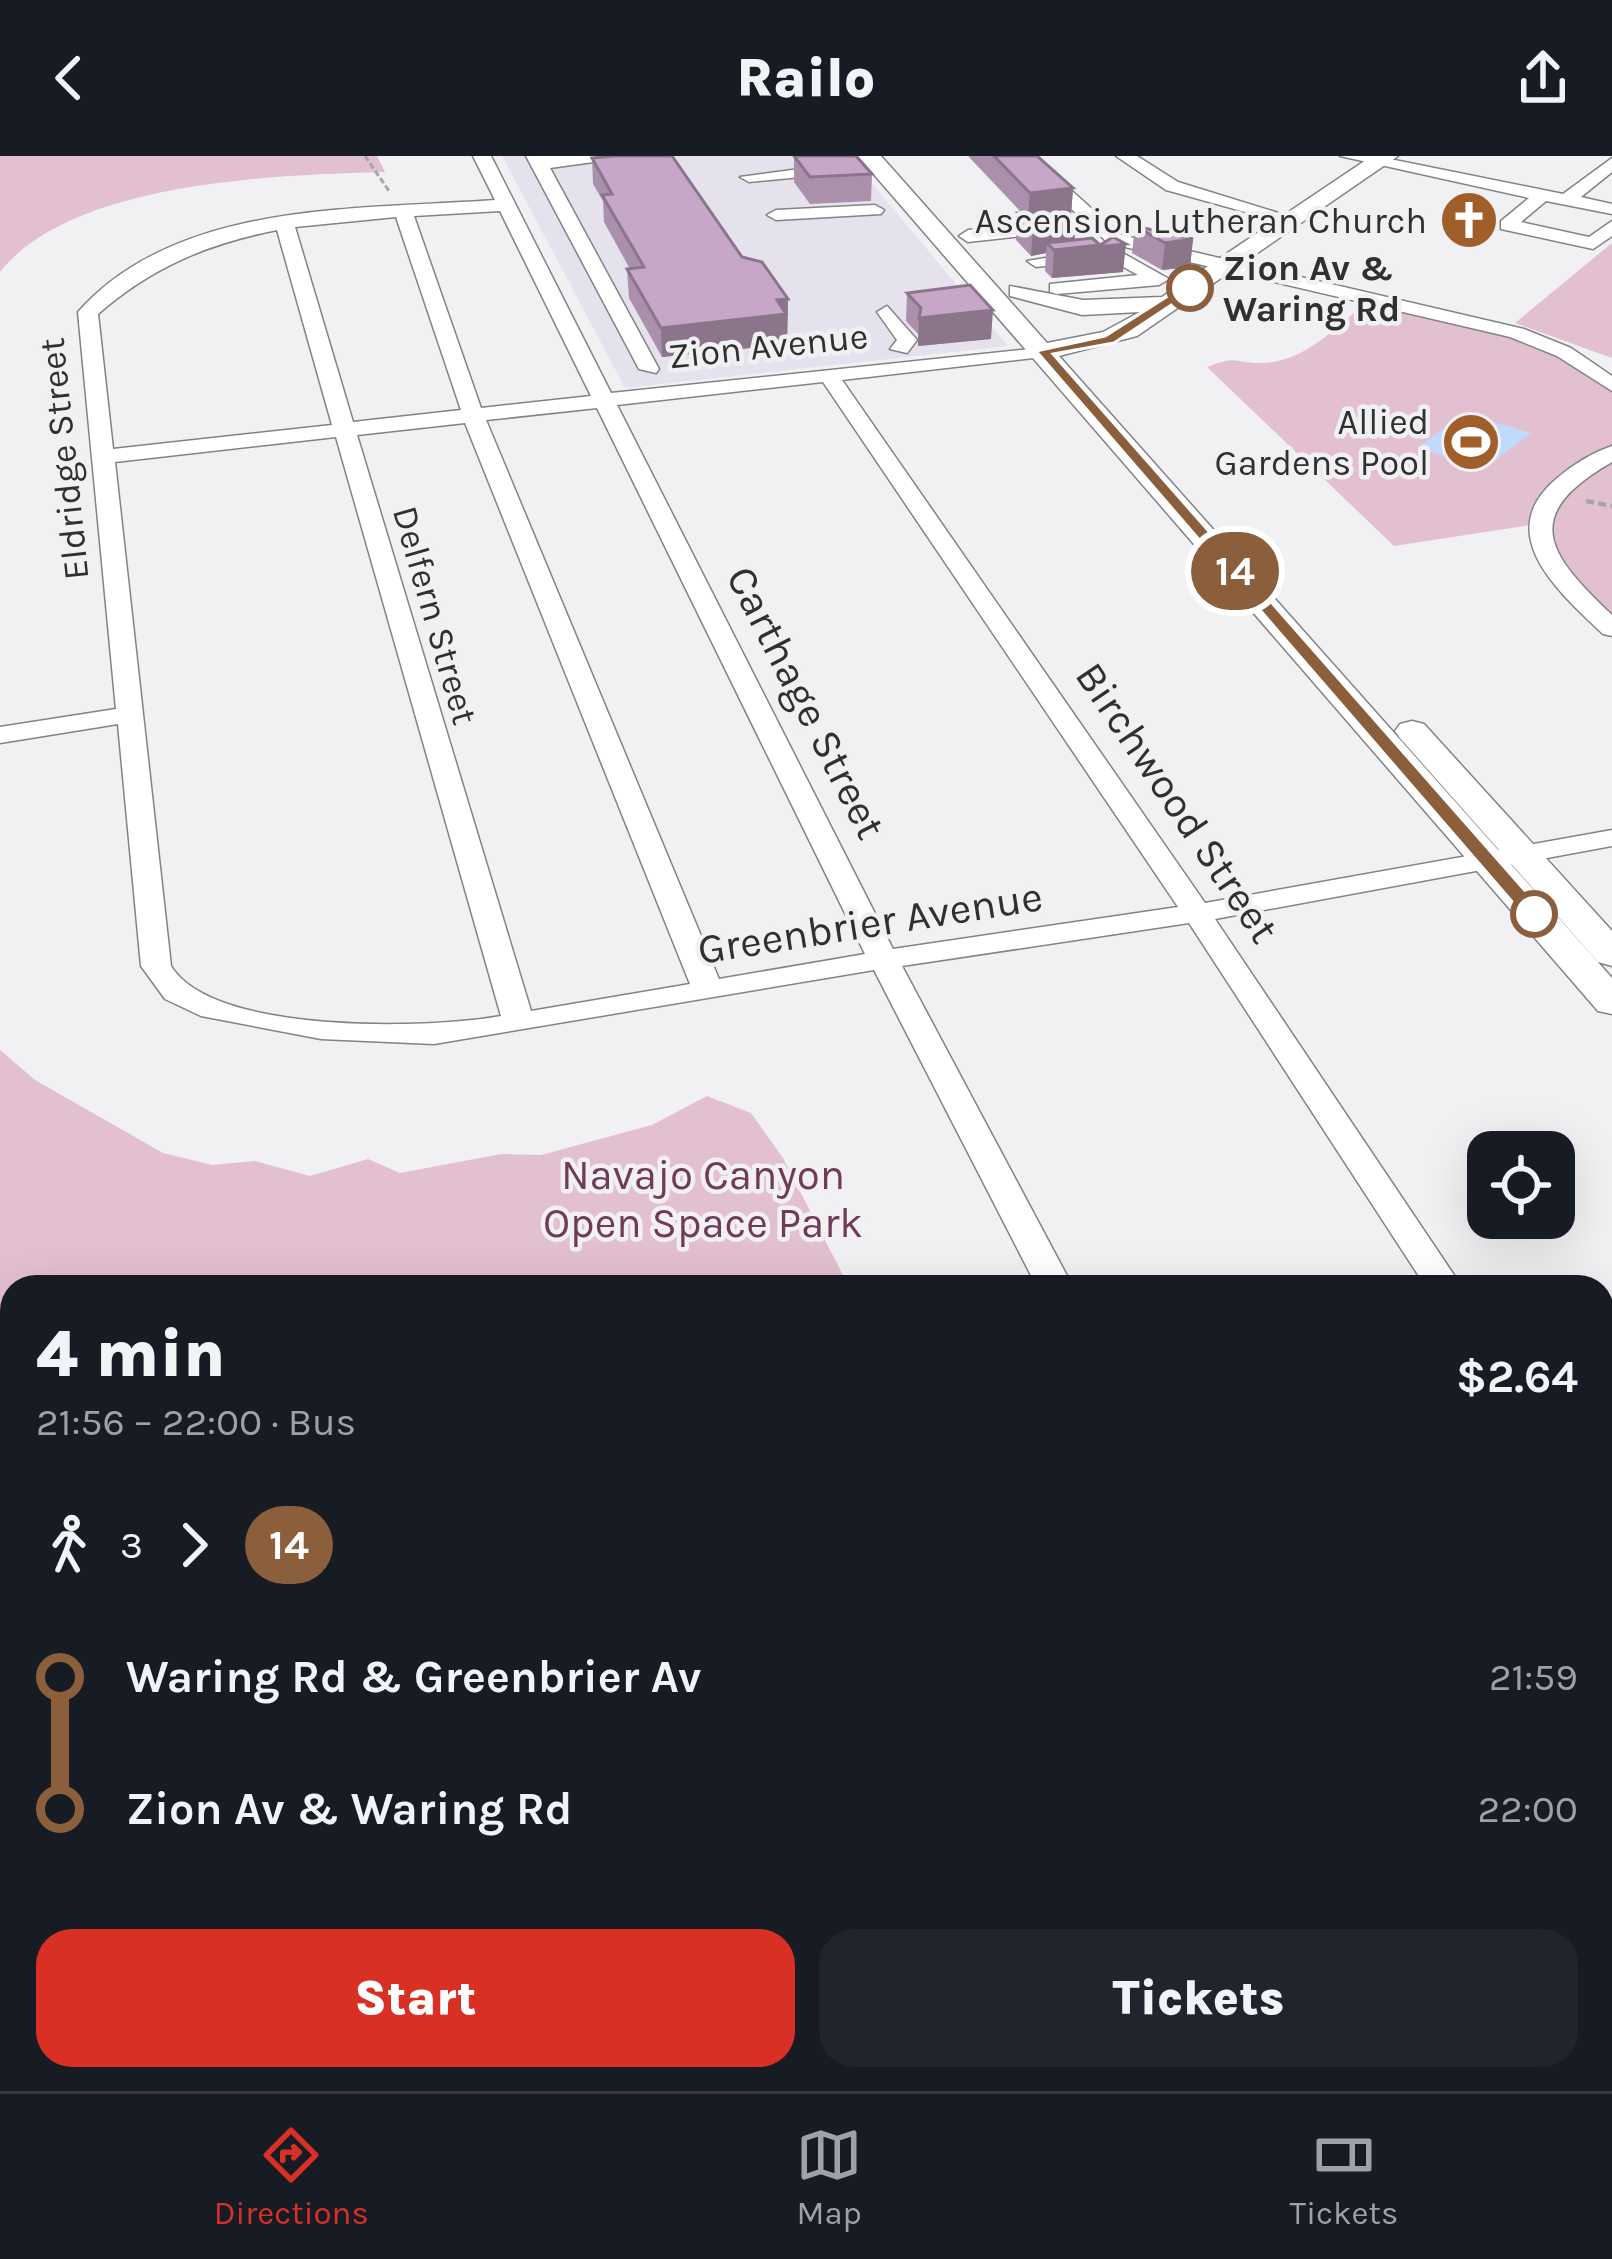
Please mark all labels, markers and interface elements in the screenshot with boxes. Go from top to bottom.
icon: back [36,45,102,111]
icon: share [1510,45,1576,111]
text: Railo [737,46,875,110]
church icon: Ascension Lutheran Church [1438,189,1500,251]
place label: Ascension Lutheran Church [975,200,1427,242]
place label: Zion Av & Waring Rd [1223,247,1400,331]
marker: Zion Av & Waring Rd [1168,266,1212,310]
street label: Zion Avenue [666,315,870,377]
street label: Eldridge Street [30,336,98,582]
place label: Allied Gardens Pool [1215,401,1429,484]
sports icon: Allied Gardens Pool [1440,411,1502,473]
street label: Delfern Street [384,501,486,729]
line badge: 14 [1181,532,1289,610]
text: 14 [1215,546,1255,596]
street label: Carthage Street [716,558,896,847]
street label: Birchwood Street [1065,653,1289,952]
street label: Greenbrier Avenue [694,871,1046,975]
unlabelled marker [1512,892,1556,936]
map controls [1467,1131,1575,1239]
button: locate [1467,1131,1575,1239]
park label: Navajo Canyon Open Space Park [543,1150,863,1248]
text: 4 min [36,1315,225,1393]
text: $2.64 [1456,1351,1578,1403]
text: 21:56 – 22:00 · Bus [36,1399,356,1445]
icon: walk [36,1512,102,1578]
icon: forward [161,1512,227,1578]
text: 14 [269,1520,309,1570]
text: 3 [120,1522,143,1568]
text: Waring Rd & Greenbrier Av [126,1651,701,1703]
text: 21:59 [1489,1654,1578,1700]
text: Zion Av & Waring Rd [126,1783,572,1835]
text: 22:00 [1478,1786,1578,1832]
button: Start [36,1929,795,2067]
button: Tickets [819,1929,1578,2067]
tab: Directions [214,2122,369,2232]
tab: Map [796,2122,862,2232]
tab: Tickets [1290,2122,1398,2232]

